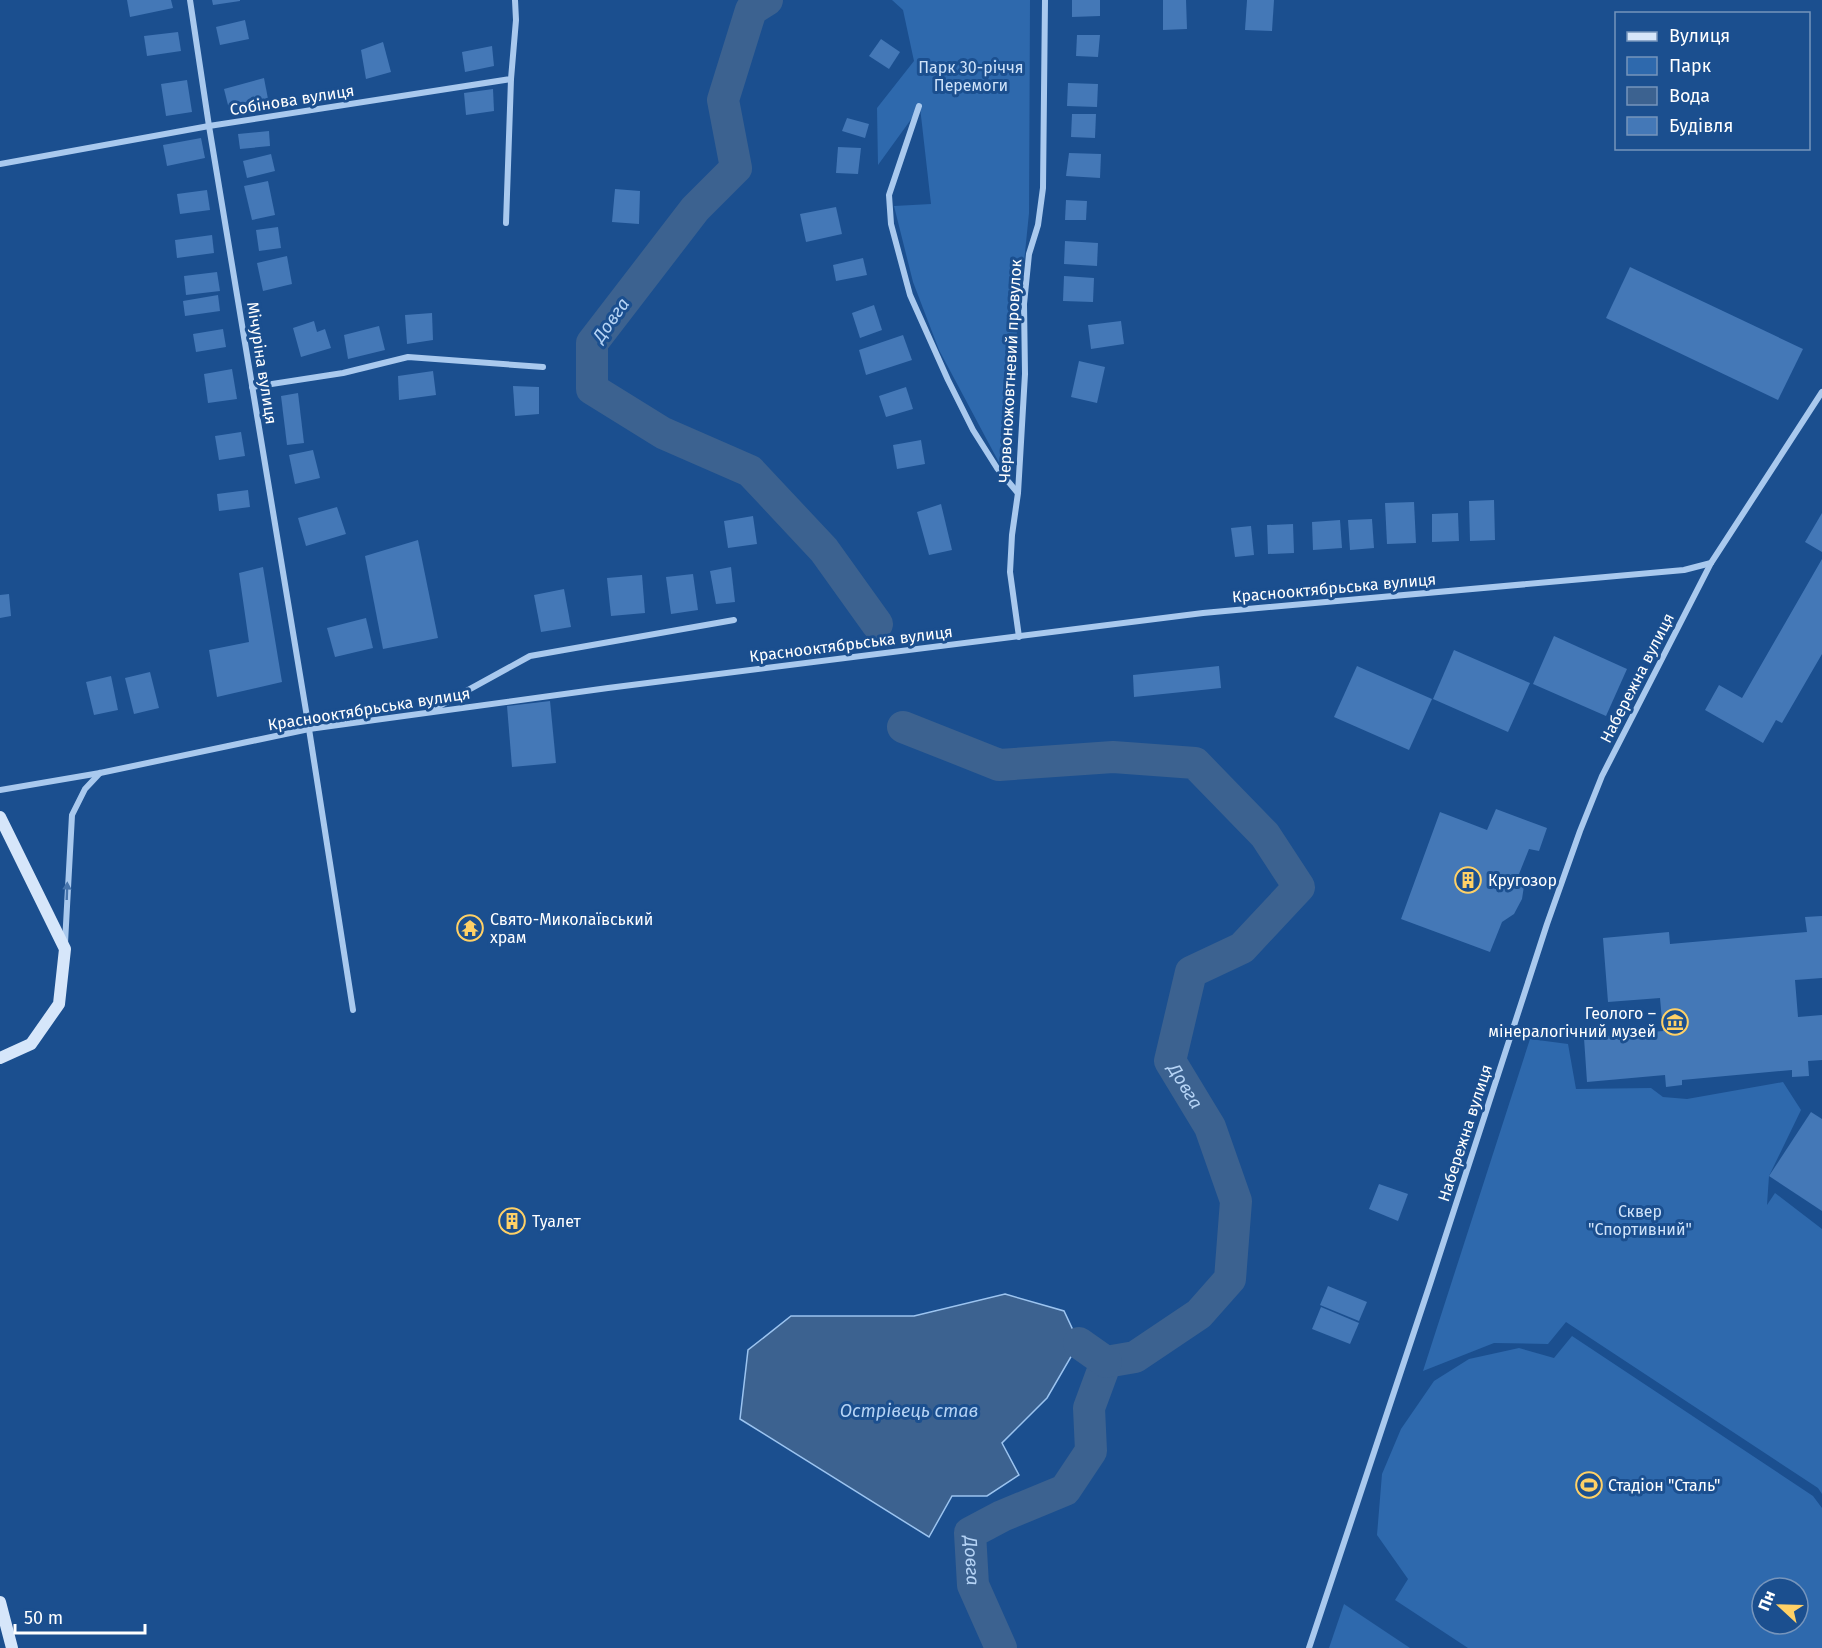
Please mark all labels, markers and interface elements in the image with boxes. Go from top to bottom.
legend [1615,12,1810,150]
text: Вулиця [1669,25,1730,47]
text: Парк [1669,55,1712,77]
park label: Парк 30-річчя Перемоги [918,58,1024,95]
street label: Собінова вулиця [228,81,356,119]
text: Вода [1669,85,1710,107]
text: Будівля [1669,115,1733,137]
street label: Червоножовтневий провулок [995,258,1025,483]
water label: Довга [587,293,634,348]
street label: Мічуріна вулиця [243,300,281,426]
street label: Краснооктябрьська вулиця [1231,570,1437,606]
street label: Набережна вулиця [1596,610,1678,746]
street label: Краснооктябрьська вулиця [748,622,954,666]
street label: Краснооктябрьська вулиця [266,684,472,734]
building icon: Кругозор [1453,865,1483,895]
place label: Кругозор [1488,871,1557,890]
one-way arrow [63,881,72,900]
place label: Свято-Миколаївський храм [490,910,653,947]
temple icon: Свято-Миколаївський храм [455,913,485,943]
place label: Геолого – мінералогічний музей [1488,1004,1656,1041]
museum icon: Геолого – мінералогічний музей [1660,1007,1690,1037]
water label: Довга [1162,1058,1207,1113]
street label: Набережна вулиця [1434,1062,1496,1204]
park label: Сквер "Спортивний" [1588,1202,1692,1239]
building icon: Туалет [497,1206,527,1236]
place label: Туалет [532,1212,581,1231]
water label: Острівець став [840,1400,978,1422]
sports icon: Стадіон "Сталь" [1574,1470,1604,1500]
place label: Стадіон "Сталь" [1608,1476,1720,1495]
water label: Довга [959,1534,984,1586]
north arrow [1750,1576,1810,1636]
text: Пн [1754,1588,1779,1613]
scale bar [15,1597,146,1635]
text: 50 m [24,1607,63,1629]

